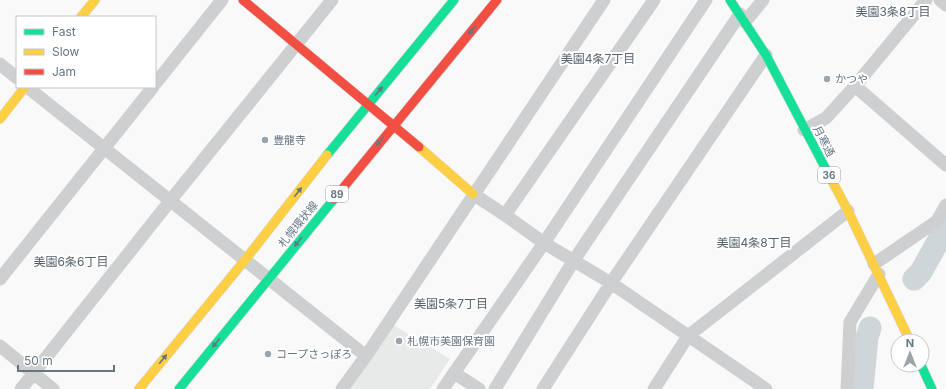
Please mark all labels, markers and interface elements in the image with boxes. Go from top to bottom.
district label: 美園3条8丁目 [856,4,930,19]
legend [16,16,156,88]
text: Fast [52,24,76,39]
one-way arrow [467,25,476,35]
text: Slow [52,44,80,59]
district label: 美園4条7丁目 [561,51,635,66]
text: Jam [52,64,76,79]
place label: かつや [835,72,868,86]
marker: かつや [822,74,832,84]
one-way arrow [375,86,384,96]
street label: 月寒通 [810,123,838,159]
place label: 豊龍寺 [273,133,306,147]
marker: 豊龍寺 [260,135,270,145]
one-way arrow [376,136,385,147]
road number: 36 [818,167,840,183]
road number: 89 [326,186,348,202]
one-way arrow [293,187,302,198]
street label: 札幌環状線 [275,198,321,250]
district label: 美園4条8丁目 [716,235,792,250]
one-way arrow [294,237,303,247]
district label: 美園6条6丁目 [34,254,108,269]
district label: 美園5条7丁目 [414,296,488,311]
north arrow [890,333,930,373]
place label: 札幌市美園保育園 [407,334,495,348]
marker: 札幌市美園保育園 [394,336,404,346]
text: N [906,336,914,350]
one-way arrow [212,338,221,348]
scale bar [18,347,114,373]
place label: コープさっぽろ [276,347,352,361]
marker: コープさっぽろ [263,349,273,359]
text: 50 m [24,353,53,368]
one-way arrow [159,353,168,364]

